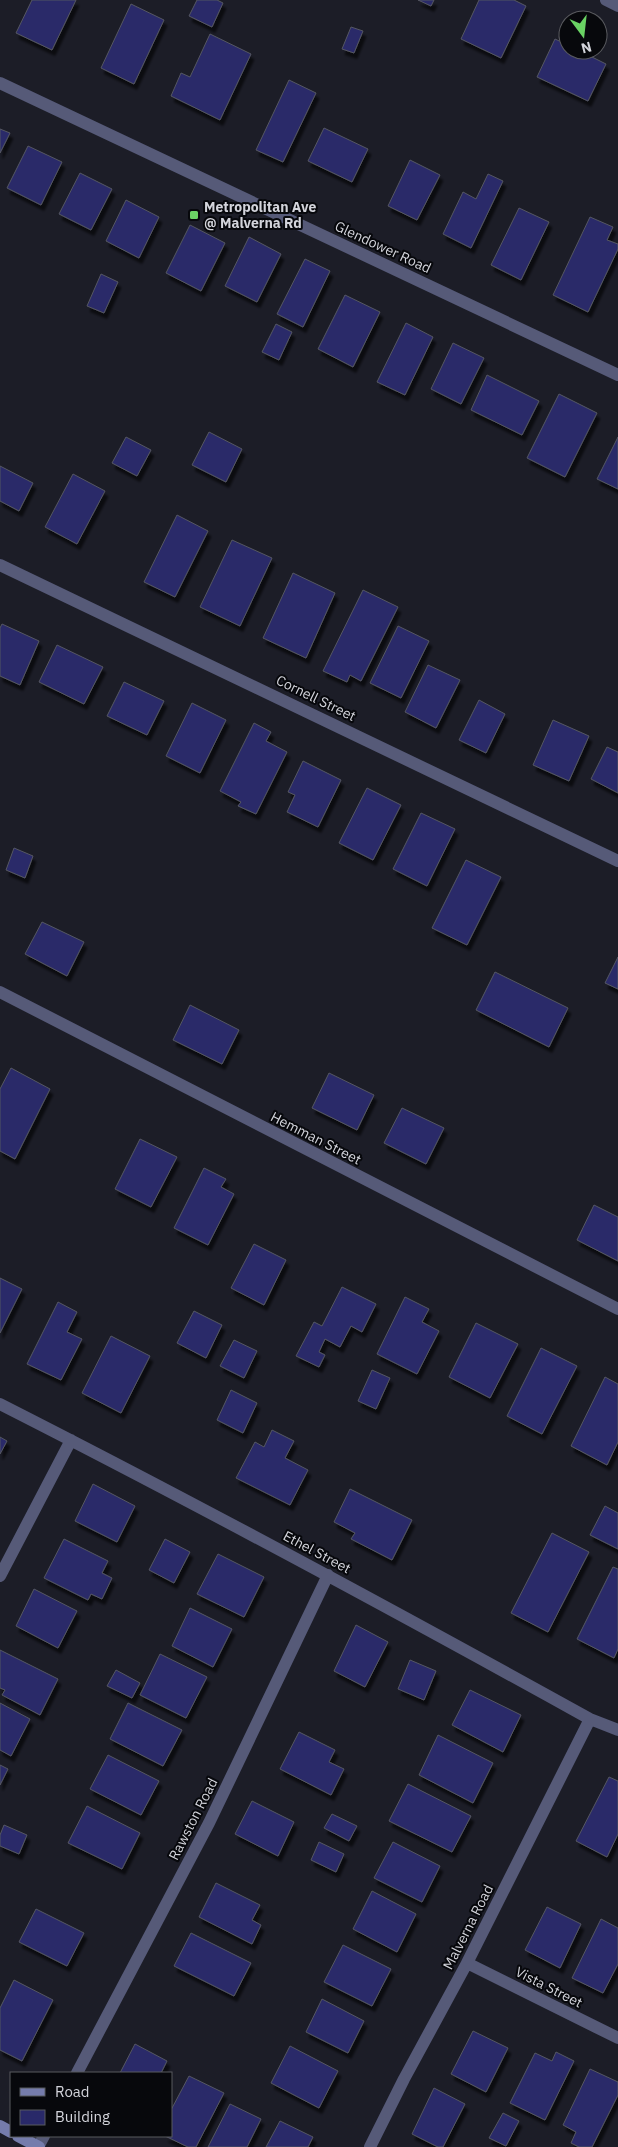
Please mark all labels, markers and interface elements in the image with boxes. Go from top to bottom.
north arrow [558,10,608,60]
text: N [579,38,594,58]
place label: Metropolitan Ave @ Malverna Rd [204,198,316,232]
marker: Metropolitan Ave @ Malverna Rd [188,209,200,221]
street label: Glendower Road [332,217,434,277]
street label: Cornell Street [273,671,359,725]
street label: Hemman Street [268,1107,364,1169]
street label: Ethel Street [280,1527,354,1577]
street label: Rawston Road [165,1775,221,1863]
street label: Malverna Road [439,1881,497,1973]
street label: Vista Street [512,1962,586,2012]
legend [10,2072,172,2137]
text: Road [55,2082,90,2101]
text: Building [55,2107,110,2126]

